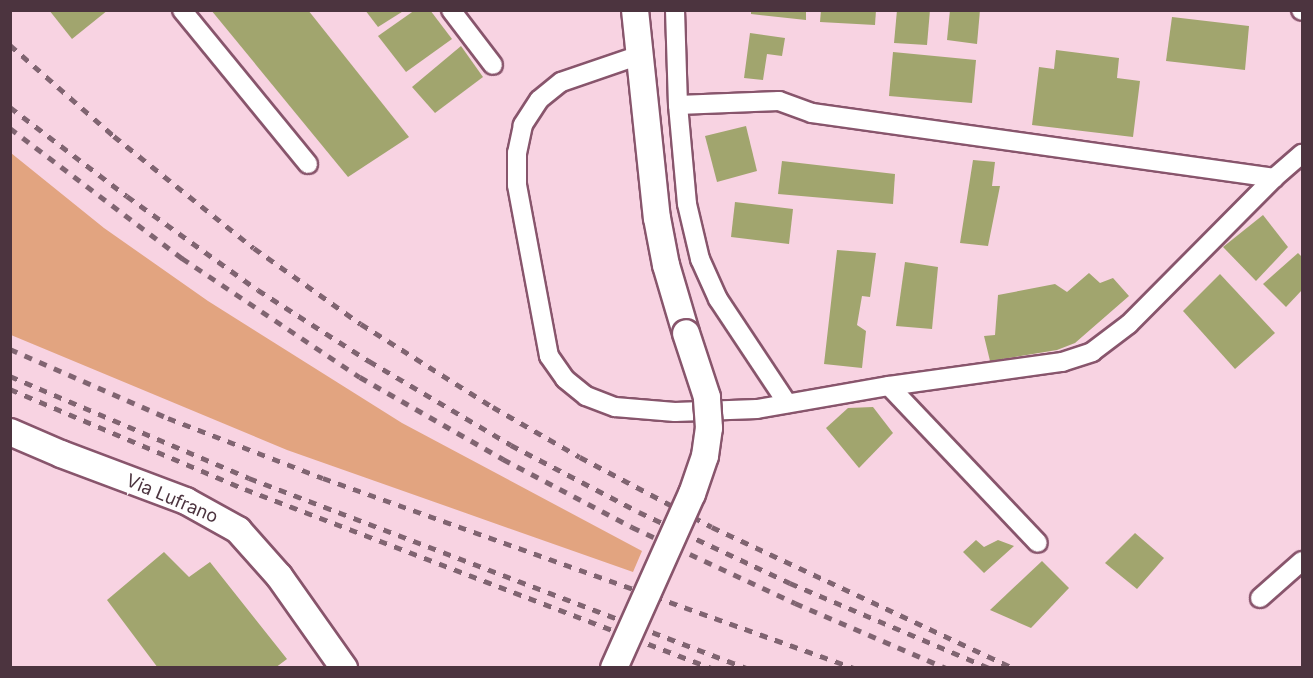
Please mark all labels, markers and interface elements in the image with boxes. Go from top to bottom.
street label: Via Lufrano [123,470,221,528]

